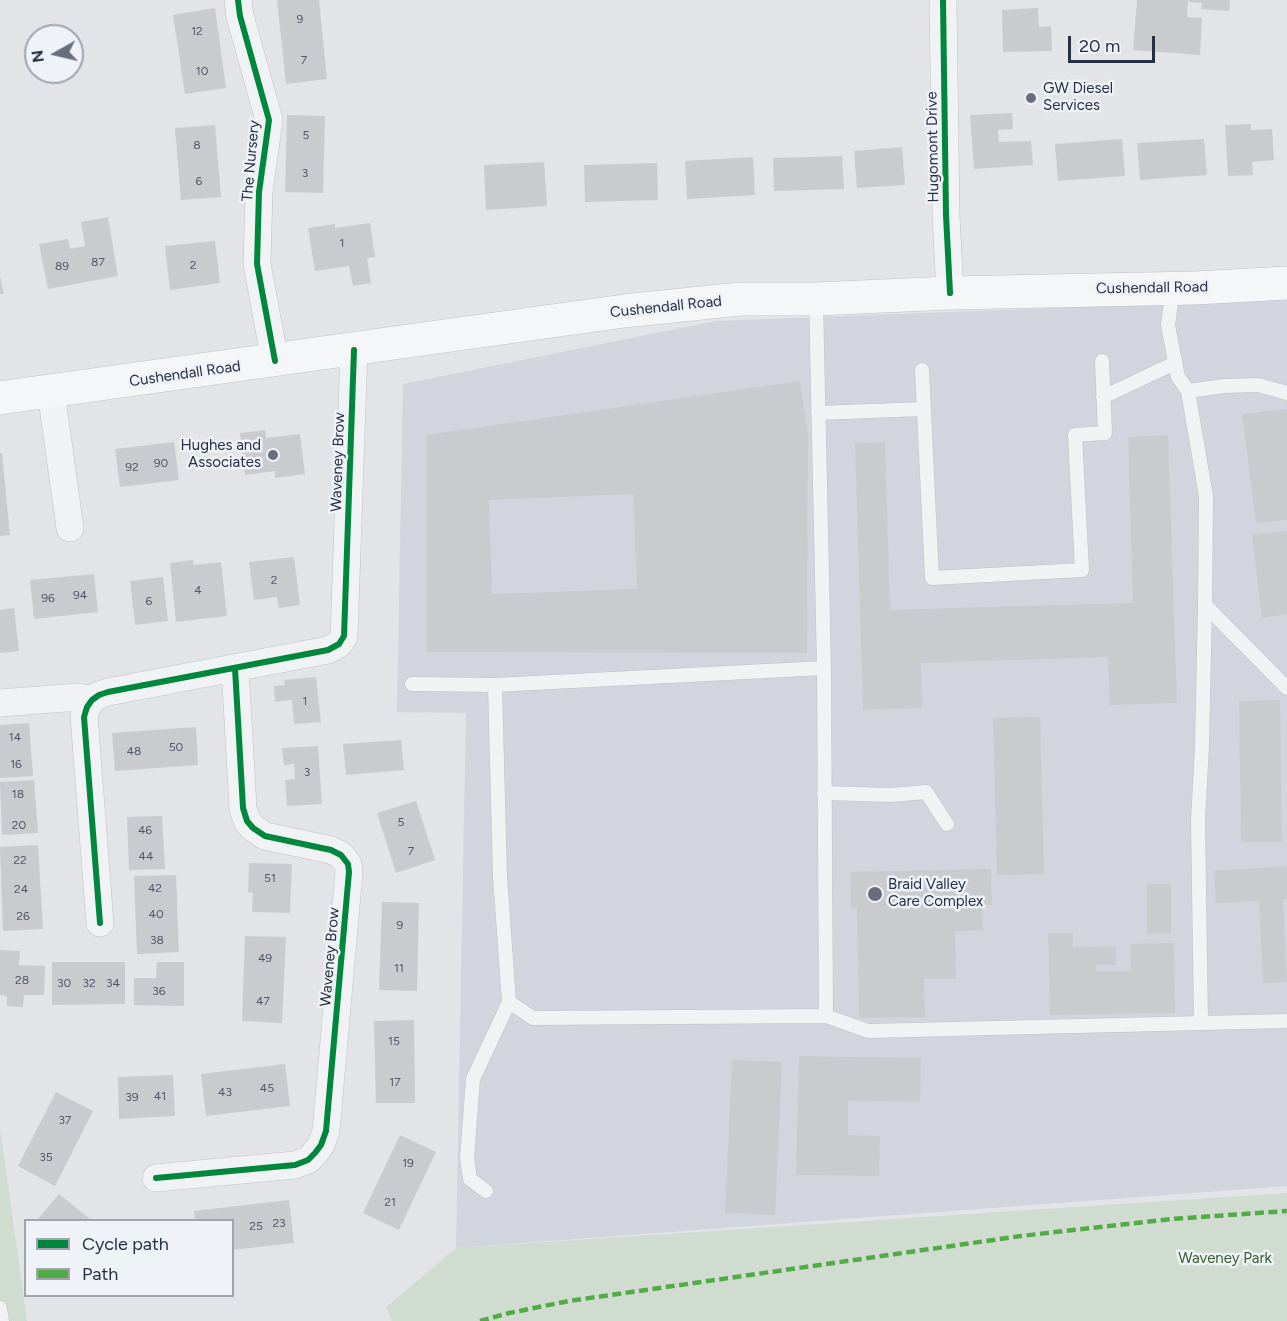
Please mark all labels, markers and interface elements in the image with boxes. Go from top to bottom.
house number: 9 [297,12,303,26]
north arrow [24,24,84,84]
house number: 12 [191,24,203,38]
scale bar [1071,24,1158,62]
text: 20 m [1079,35,1120,57]
text: N [27,49,48,64]
house number: 7 [301,53,307,67]
house number: 10 [196,64,208,78]
place label: GW Diesel Services [1043,80,1113,115]
street label: Hugomont Drive [923,91,943,203]
marker: GW Diesel Services [1024,91,1038,105]
street label: The Nursery [238,120,264,202]
house number: 5 [303,128,309,142]
house number: 8 [193,138,201,152]
house number: 3 [302,166,308,180]
house number: 6 [196,174,202,188]
house number: 1 [340,236,344,250]
house number: 87 [91,255,105,269]
house number: 2 [190,258,196,272]
house number: 89 [55,259,69,273]
street label: Cushendall Road [1096,278,1208,298]
street label: Cushendall Road [609,292,723,322]
street label: Cushendall Road [128,357,242,391]
street label: Waveney Brow [327,412,349,512]
place label: Hughes and Associates [180,437,261,472]
marker: Hughes and Associates [266,448,280,462]
house number: 90 [154,456,168,470]
house number: 92 [125,460,139,474]
house number: 2 [271,573,277,587]
house number: 4 [194,583,202,597]
house number: 94 [73,588,87,602]
house number: 96 [41,591,55,605]
house number: 6 [146,594,152,608]
house number: 1 [303,694,307,708]
house number: 14 [9,730,21,744]
house number: 50 [169,740,183,754]
house number: 48 [127,744,141,758]
house number: 16 [10,757,22,771]
house number: 3 [304,765,310,779]
house number: 18 [12,787,24,801]
house number: 5 [398,815,404,829]
house number: 20 [12,818,26,832]
house number: 46 [138,823,152,837]
house number: 7 [408,844,414,858]
house number: 44 [139,849,153,863]
house number: 22 [13,853,27,867]
house number: 51 [264,871,276,885]
place label: Braid Valley Care Complex [888,876,983,911]
house number: 42 [148,881,162,895]
house number: 24 [14,882,28,896]
marker: Braid Valley Care Complex [866,885,884,903]
house number: 40 [148,907,164,921]
street label: Waveney Brow [317,907,343,1007]
house number: 26 [16,909,30,923]
house number: 9 [397,918,403,932]
house number: 38 [150,933,164,947]
house number: 49 [258,951,272,965]
house number: 11 [394,961,404,975]
house number: 28 [15,973,29,987]
house number: 30 [57,976,71,990]
house number: 32 [82,976,96,990]
house number: 34 [106,976,120,990]
house number: 36 [152,984,166,998]
house number: 47 [256,994,270,1008]
house number: 15 [388,1034,400,1048]
house number: 17 [389,1075,401,1089]
house number: 45 [260,1081,274,1095]
house number: 43 [218,1085,232,1099]
house number: 41 [154,1089,166,1103]
house number: 39 [125,1090,139,1104]
house number: 37 [59,1113,71,1127]
house number: 35 [39,1150,53,1164]
house number: 19 [402,1156,414,1170]
house number: 21 [384,1195,396,1209]
house number: 23 [272,1216,286,1230]
legend [24,1219,234,1297]
house number: 25 [249,1219,263,1233]
text: Cycle path [82,1233,169,1255]
park label: Waveney Park [1178,1250,1272,1268]
text: Path [82,1263,118,1285]

